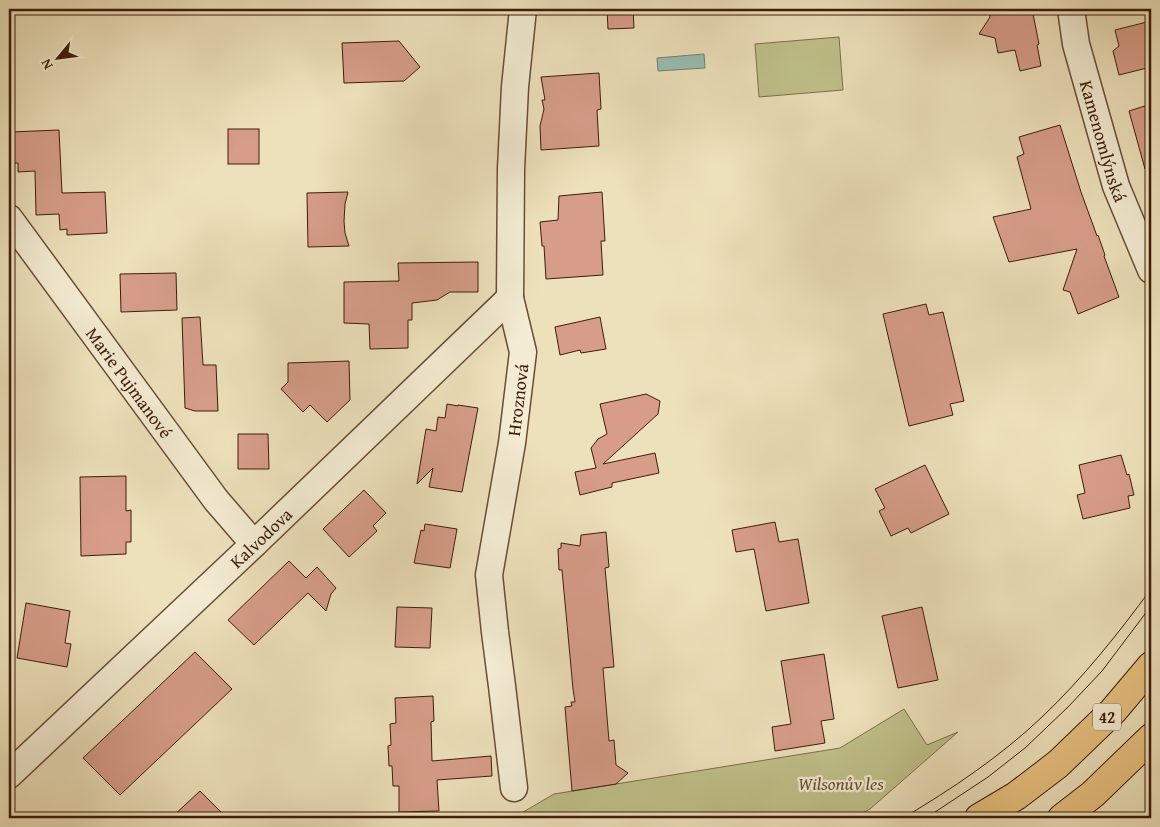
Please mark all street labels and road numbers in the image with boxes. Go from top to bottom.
street label: Kamenomlýnská [1073,77,1135,206]
street label: Marie Pujmanové [80,321,180,444]
street label: Hroznová [499,362,535,437]
street label: Kalvodova [223,501,298,574]
road number: 42 [1093,704,1121,730]

